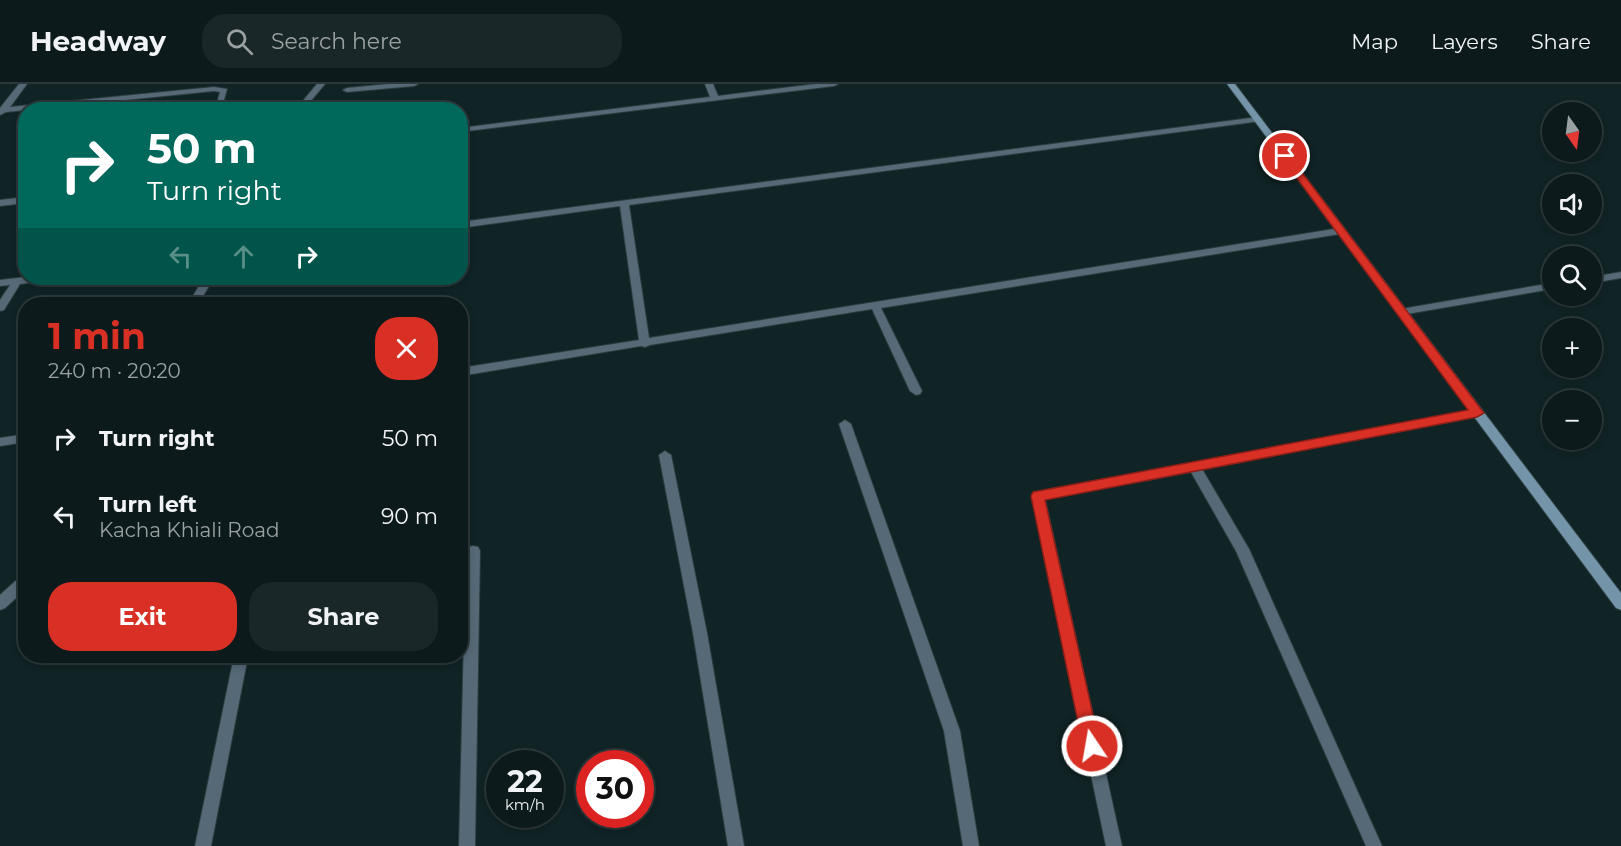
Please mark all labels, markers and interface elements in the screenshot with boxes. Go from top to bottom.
search box [202,14,622,68]
text: Headway [30,24,166,58]
icon: search [223,25,256,58]
text: Search here [271,28,402,55]
text: Map [1351,29,1398,54]
text: Layers [1431,29,1498,54]
text: Share [1531,29,1591,54]
north arrow [1542,102,1602,162]
map controls [1542,102,1602,450]
text: 50 m [147,122,256,174]
icon: right [48,126,126,204]
pin [1259,130,1310,181]
icon: arrive [1268,139,1301,172]
text: Turn right [147,174,282,207]
button: sound [1542,174,1602,234]
icon: left [164,240,197,273]
icon: ahead [227,240,260,273]
icon: right [290,240,323,273]
button: search [1542,246,1602,306]
text: 1 min [48,314,146,358]
button: close [375,317,438,380]
button: + [1542,318,1602,378]
text: 240 m · 20:20 [48,359,181,383]
button: − [1542,390,1602,450]
icon: right [48,422,81,455]
text: Turn right [99,425,214,452]
text: 50 m [382,425,438,452]
text: Turn left [99,491,197,518]
icon: left [48,500,81,533]
text: 90 m [381,503,438,530]
text: Kacha Khiali Road [99,518,280,542]
button: Exit [48,582,237,651]
button: Share [249,582,438,651]
position arrow [1060,714,1124,778]
speed limit sign: 30 [576,750,654,828]
text: 22 [507,763,543,800]
text: km/h [505,795,545,814]

